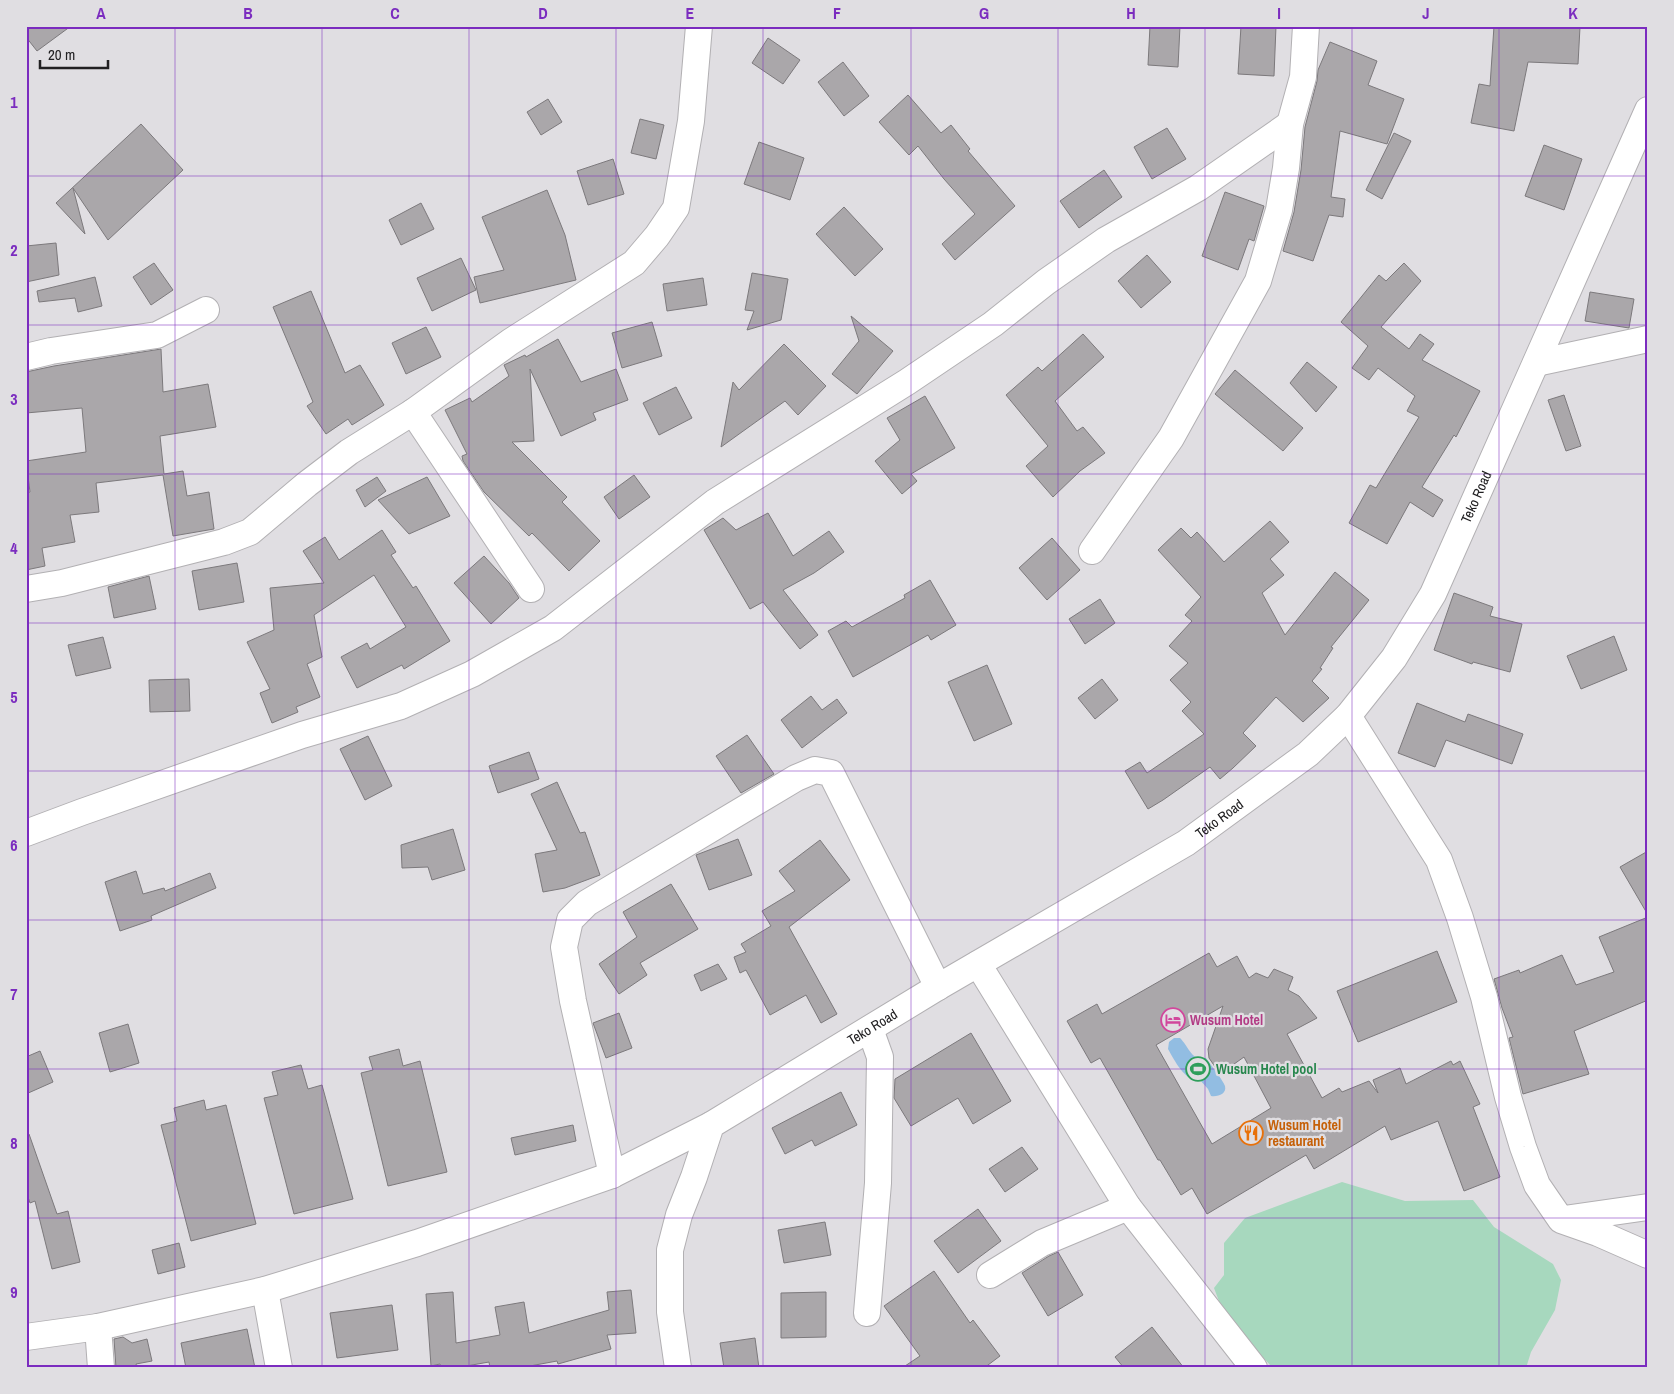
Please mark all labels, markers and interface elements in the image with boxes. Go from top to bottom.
text: A [96,2,106,24]
text: B [243,2,253,24]
text: C [390,2,400,24]
text: D [538,2,548,24]
text: E [686,2,695,24]
text: F [833,2,841,24]
text: G [979,2,989,24]
text: H [1126,2,1136,24]
text: I [1277,2,1281,24]
text: J [1422,2,1430,24]
text: K [1568,2,1578,24]
scale bar [40,38,108,70]
text: 20 m [48,44,75,65]
text: 1 [10,91,18,113]
text: 2 [10,239,18,261]
text: 3 [10,388,18,410]
street label: Teko Road [1457,468,1495,526]
text: 4 [10,537,18,559]
text: 5 [10,686,18,708]
street label: Teko Road [1192,795,1247,842]
text: 6 [10,834,18,856]
text: 7 [10,983,18,1005]
street label: Teko Road [844,1005,900,1049]
hotel icon: Wusum Hotel [1160,1007,1186,1033]
place label: Wusum Hotel [1190,1011,1263,1029]
sports icon: Wusum Hotel pool [1185,1056,1211,1082]
place label: Wusum Hotel pool [1216,1060,1317,1078]
place label: Wusum Hotel restaurant [1268,1116,1341,1150]
restaurant icon: Wusum Hotel restaurant [1238,1120,1264,1146]
text: 8 [10,1132,18,1154]
text: 9 [10,1281,18,1303]

